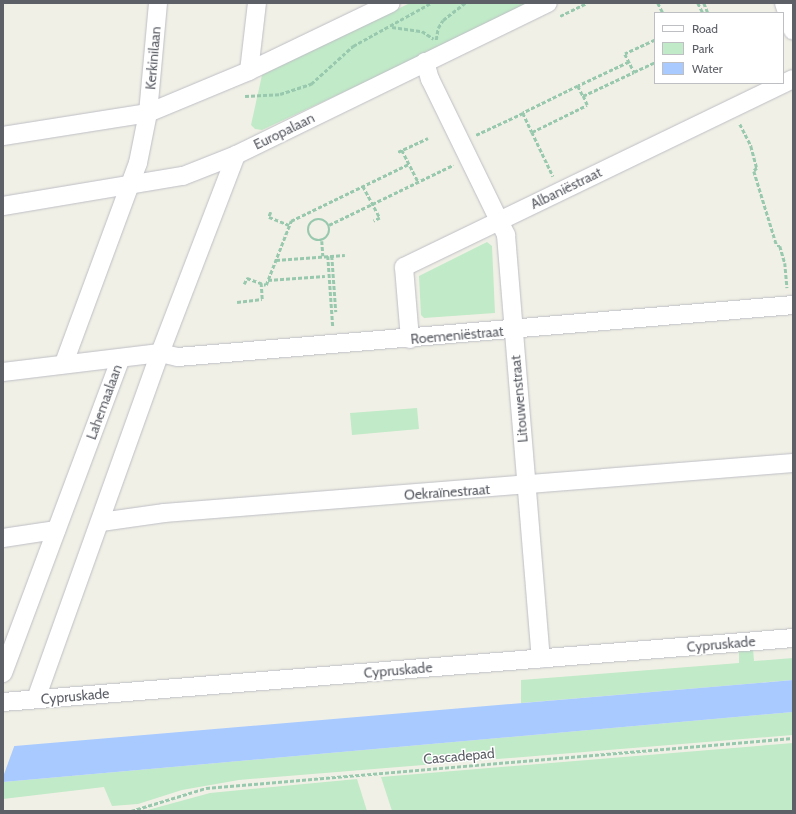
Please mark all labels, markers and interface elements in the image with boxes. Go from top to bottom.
legend [654,12,784,84]
text: Road [692,21,718,36]
street label: Kerkinilaan [142,26,164,90]
text: Park [692,41,714,56]
text: Water [692,61,722,76]
street label: Europalaan [251,109,317,153]
street label: Albaniëstraat [528,164,604,212]
street label: Roemeniëstraat [410,323,504,347]
street label: Litouwenstraat [507,355,531,443]
street label: Lahemaalaan [83,362,125,442]
street label: Oekraïnestraat [404,481,490,503]
street label: Cypruskade [686,633,756,655]
street label: Cypruskade [363,659,433,681]
street label: Cypruskade [40,685,110,707]
street label: Cascadepad [423,745,495,767]

